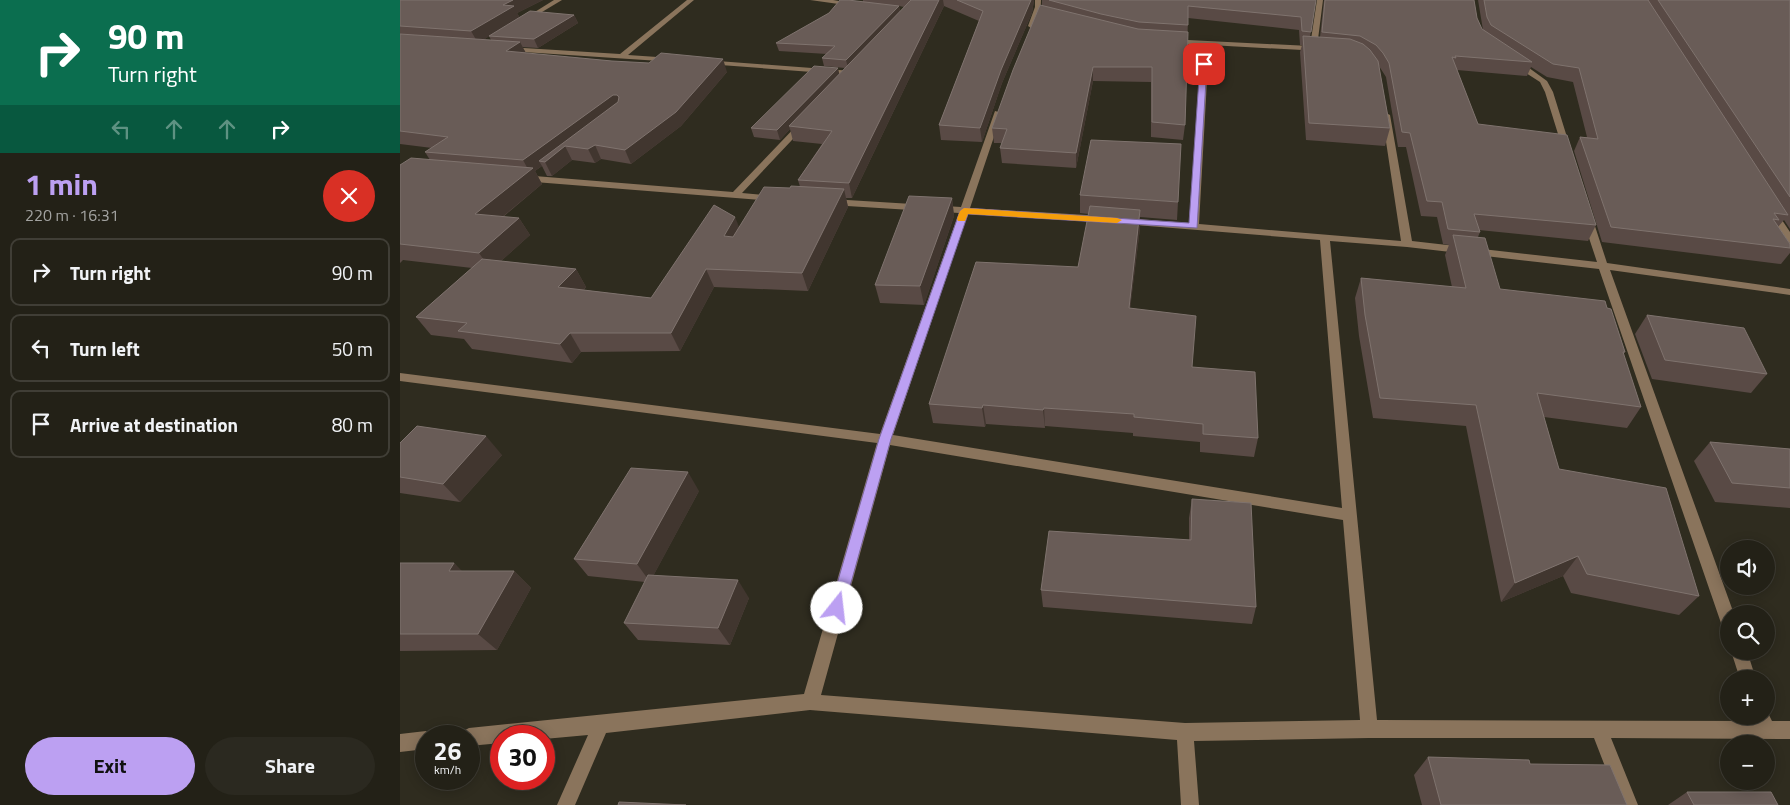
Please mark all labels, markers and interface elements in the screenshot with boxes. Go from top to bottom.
text: 90 m [108,9,184,63]
icon: right [25,20,90,85]
pin [1183,43,1225,85]
icon: arrive [1190,50,1218,78]
text: Turn right [108,57,197,91]
icon: left [107,115,135,143]
icon: ahead [160,115,188,143]
icon: ahead [213,115,241,143]
icon: right [266,115,294,143]
text: 1 min [25,161,98,207]
button: close [323,170,375,222]
text: 220 m · 16:31 [25,203,119,227]
icon: right [27,258,55,286]
text: Turn right [70,258,151,287]
text: 90 m [332,258,373,287]
icon: left [27,334,55,362]
text: Turn left [70,334,140,363]
text: 50 m [332,334,373,363]
icon: arrive [27,410,55,438]
text: Arrive at destination [70,410,238,439]
text: 80 m [332,410,373,439]
map controls [1720,540,1775,790]
button: sound [1720,540,1775,595]
position arrow [810,581,862,633]
button: search [1720,605,1775,660]
button: + [1720,670,1775,725]
speed limit sign: 30 [490,725,555,790]
text: 26 [433,732,462,770]
button: − [1720,735,1775,790]
button: Exit [25,737,195,795]
button: Share [205,737,375,795]
text: km/h [434,760,461,779]

